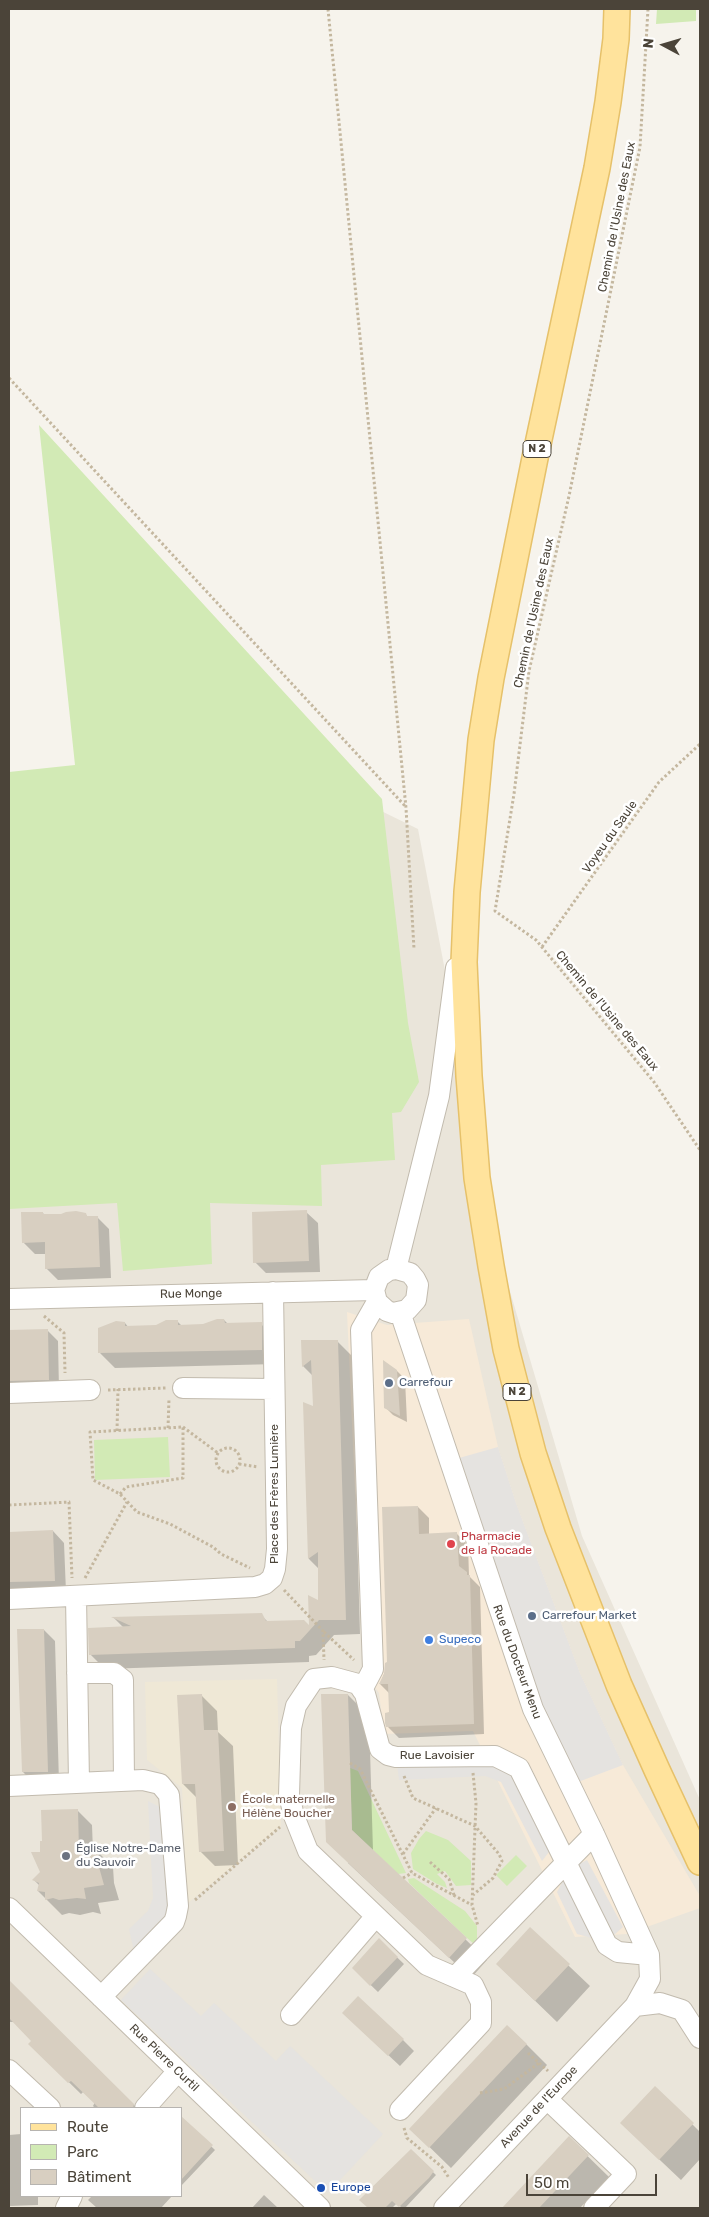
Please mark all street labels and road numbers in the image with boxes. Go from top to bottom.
street label: Chemin de l'Usine des Eaux [595,141,639,293]
road number: N 2 [523,440,551,458]
street label: Chemin de l'Usine des Eaux [511,537,557,689]
street label: Voyeu du Saule [580,798,640,876]
street label: Chemin de l'Usine des Eaux [552,948,662,1074]
street label: Rue Monge [160,1286,222,1302]
road number: N 2 [503,1384,531,1400]
street label: Place des Frères Lumière [268,1424,282,1564]
street label: Rue du Docteur Menu [490,1603,544,1721]
street label: Rue Lavoisier [400,1749,474,1763]
street label: Rue Pierre Curtil [126,2021,202,2095]
street label: Avenue de l'Europe [497,2063,581,2151]

